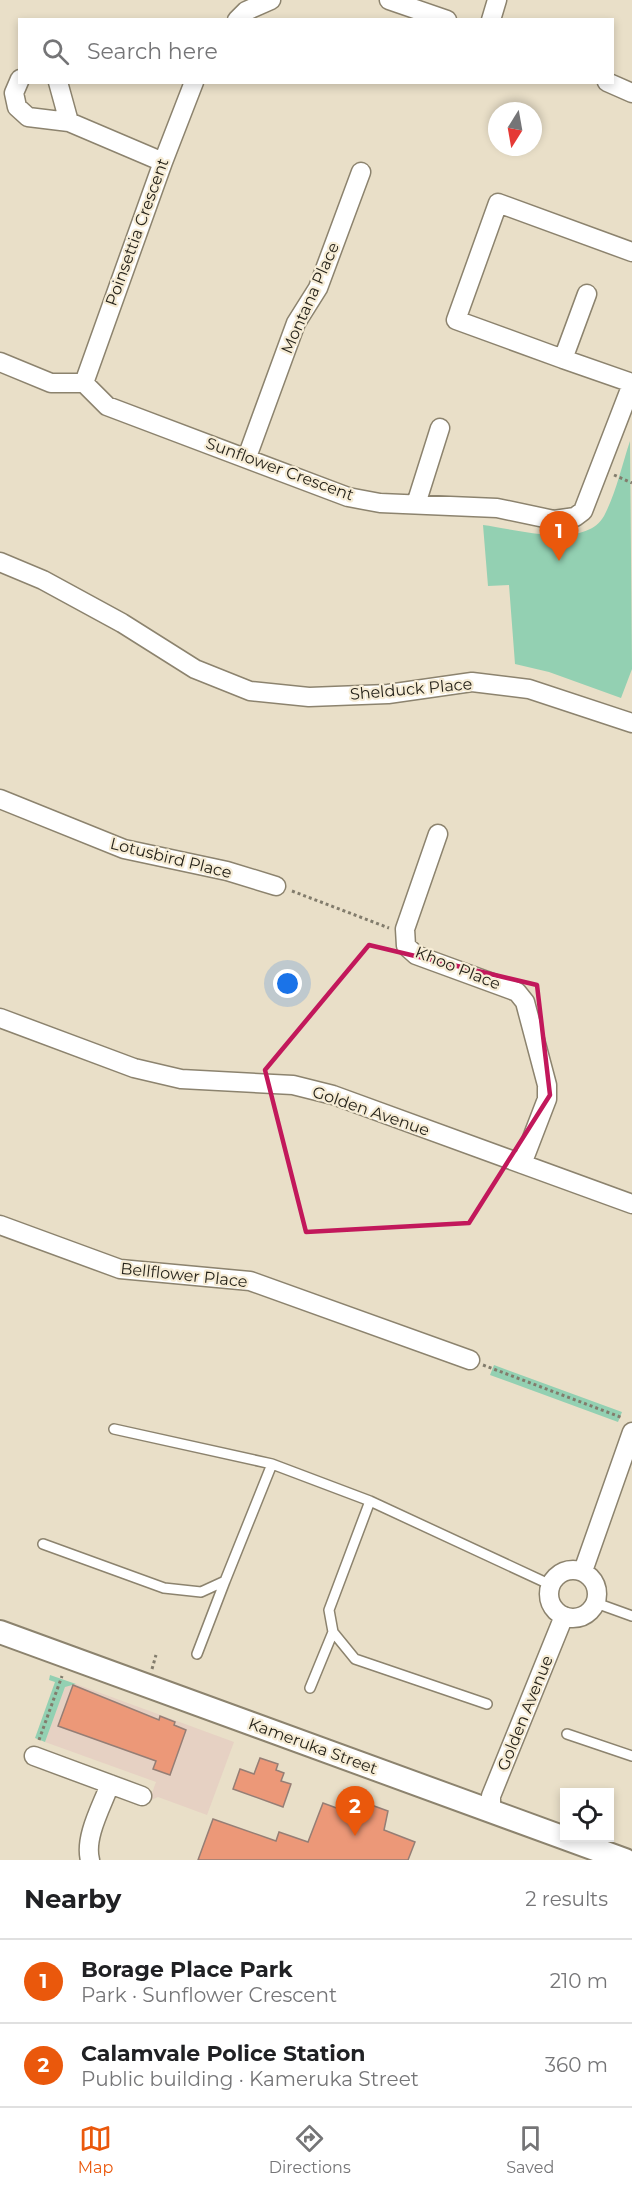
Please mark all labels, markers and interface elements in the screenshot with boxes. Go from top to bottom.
search box [18,18,614,84]
icon: search [39,35,72,68]
text: Search here [87,38,218,65]
north arrow [488,102,542,156]
street label: Poinsettia Crescent [101,155,173,308]
street label: Montana Place [277,239,343,357]
street label: Sunflower Crescent [203,433,357,505]
pin: 1 [540,512,578,561]
street label: Shelduck Place [349,674,473,704]
street label: Lotusbird Place [108,834,234,882]
street label: Khoo Place [413,942,503,994]
your location [273,969,302,998]
street label: Golden Avenue [310,1082,432,1140]
street label: Bellflower Place [120,1259,248,1291]
street label: Golden Avenue [493,1653,557,1773]
street label: Kameruka Street [246,1714,381,1778]
pin: 2 [336,1786,374,1836]
map controls [560,1788,614,1842]
button: locate [560,1788,614,1842]
text: Nearby [24,1883,121,1915]
text: 2 results [525,1887,608,1911]
text: Borage Place Park [81,1956,293,1983]
text: 1 [40,1969,47,1993]
text: 210 m [550,1969,608,1993]
text: Park · Sunflower Crescent [81,1983,337,2007]
text: Calamvale Police Station [81,2040,366,2067]
text: 2 [38,2053,49,2077]
text: 360 m [545,2053,608,2077]
text: Public building · Kameruka Street [81,2067,419,2091]
tab: Map [78,2122,113,2177]
tab: Directions [269,2122,351,2177]
tab: Saved [506,2122,554,2177]

